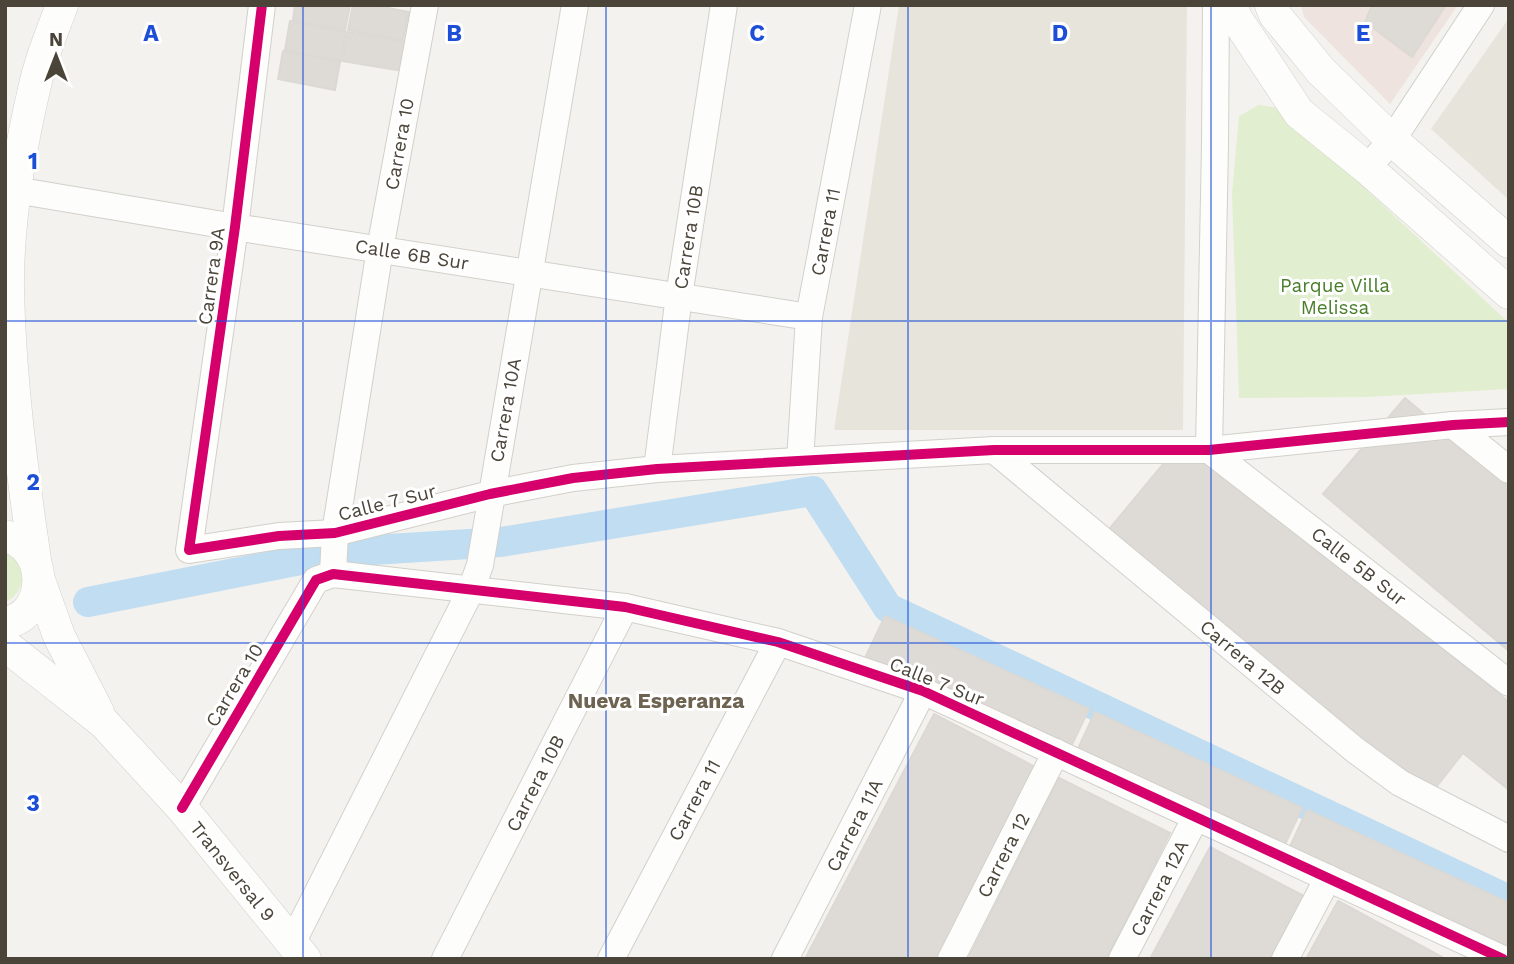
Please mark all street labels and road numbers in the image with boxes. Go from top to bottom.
street label: Carrera 10 [380,96,419,192]
street label: Carrera 10B [669,183,708,291]
street label: Carrera 11 [806,186,845,278]
street label: Carrera 9A [193,225,230,326]
street label: Calle 6B Sur [353,234,471,275]
street label: Carrera 10A [485,356,526,464]
street label: Calle 7 Sur [336,479,439,526]
street label: Calle 5B Sur [1307,522,1411,611]
street label: Carrera 12B [1195,615,1290,700]
street label: Carrera 10 [201,639,268,731]
street label: Calle 7 Sur [886,652,988,711]
street label: Carrera 10B [501,731,570,835]
street label: Carrera 11 [663,756,725,845]
street label: Carrera 11A [821,775,888,876]
street label: Carrera 12 [972,809,1035,902]
street label: Transversal 9 [185,817,280,926]
street label: Carrera 12A [1125,836,1194,940]

